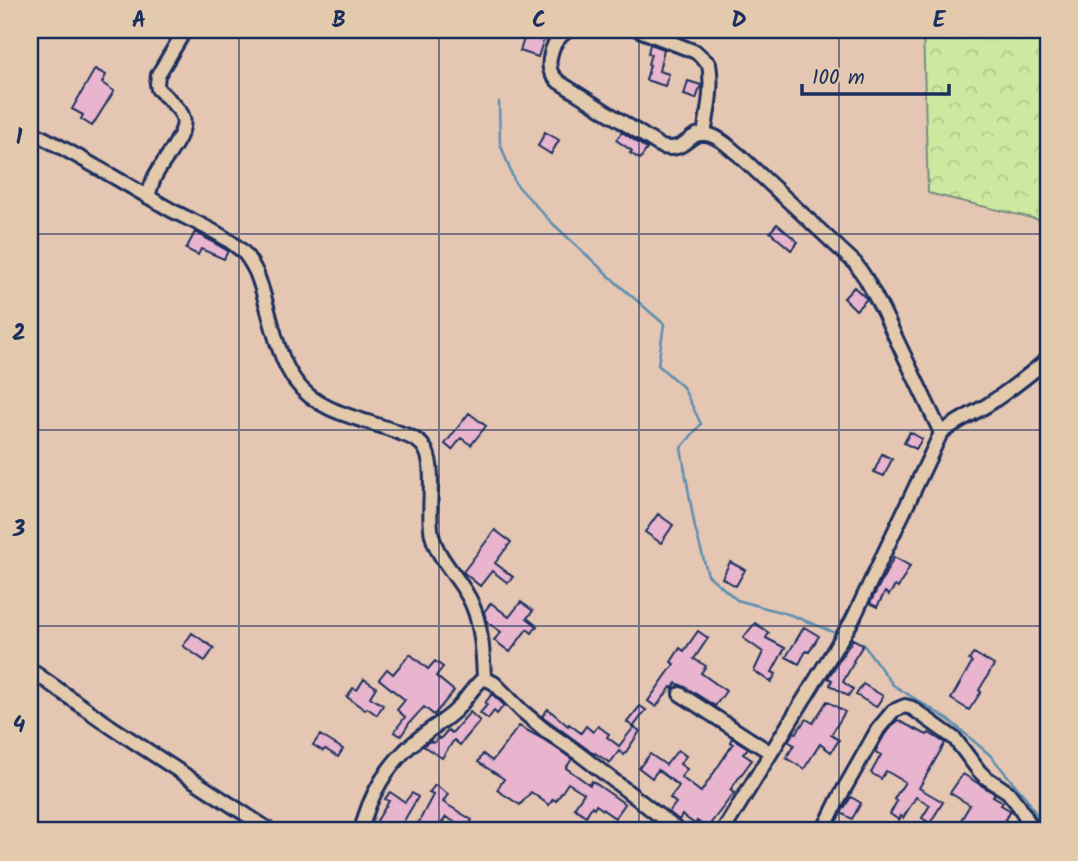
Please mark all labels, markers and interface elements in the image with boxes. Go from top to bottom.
text: A [132,3,146,39]
text: B [332,3,346,39]
text: C [532,3,546,39]
text: D [731,3,747,39]
text: E [933,3,947,39]
scale bar [802,52,948,96]
text: 100 m [812,62,865,95]
text: 1 [16,120,23,156]
text: 2 [12,316,26,352]
text: 3 [12,512,26,548]
text: 4 [13,708,26,744]

